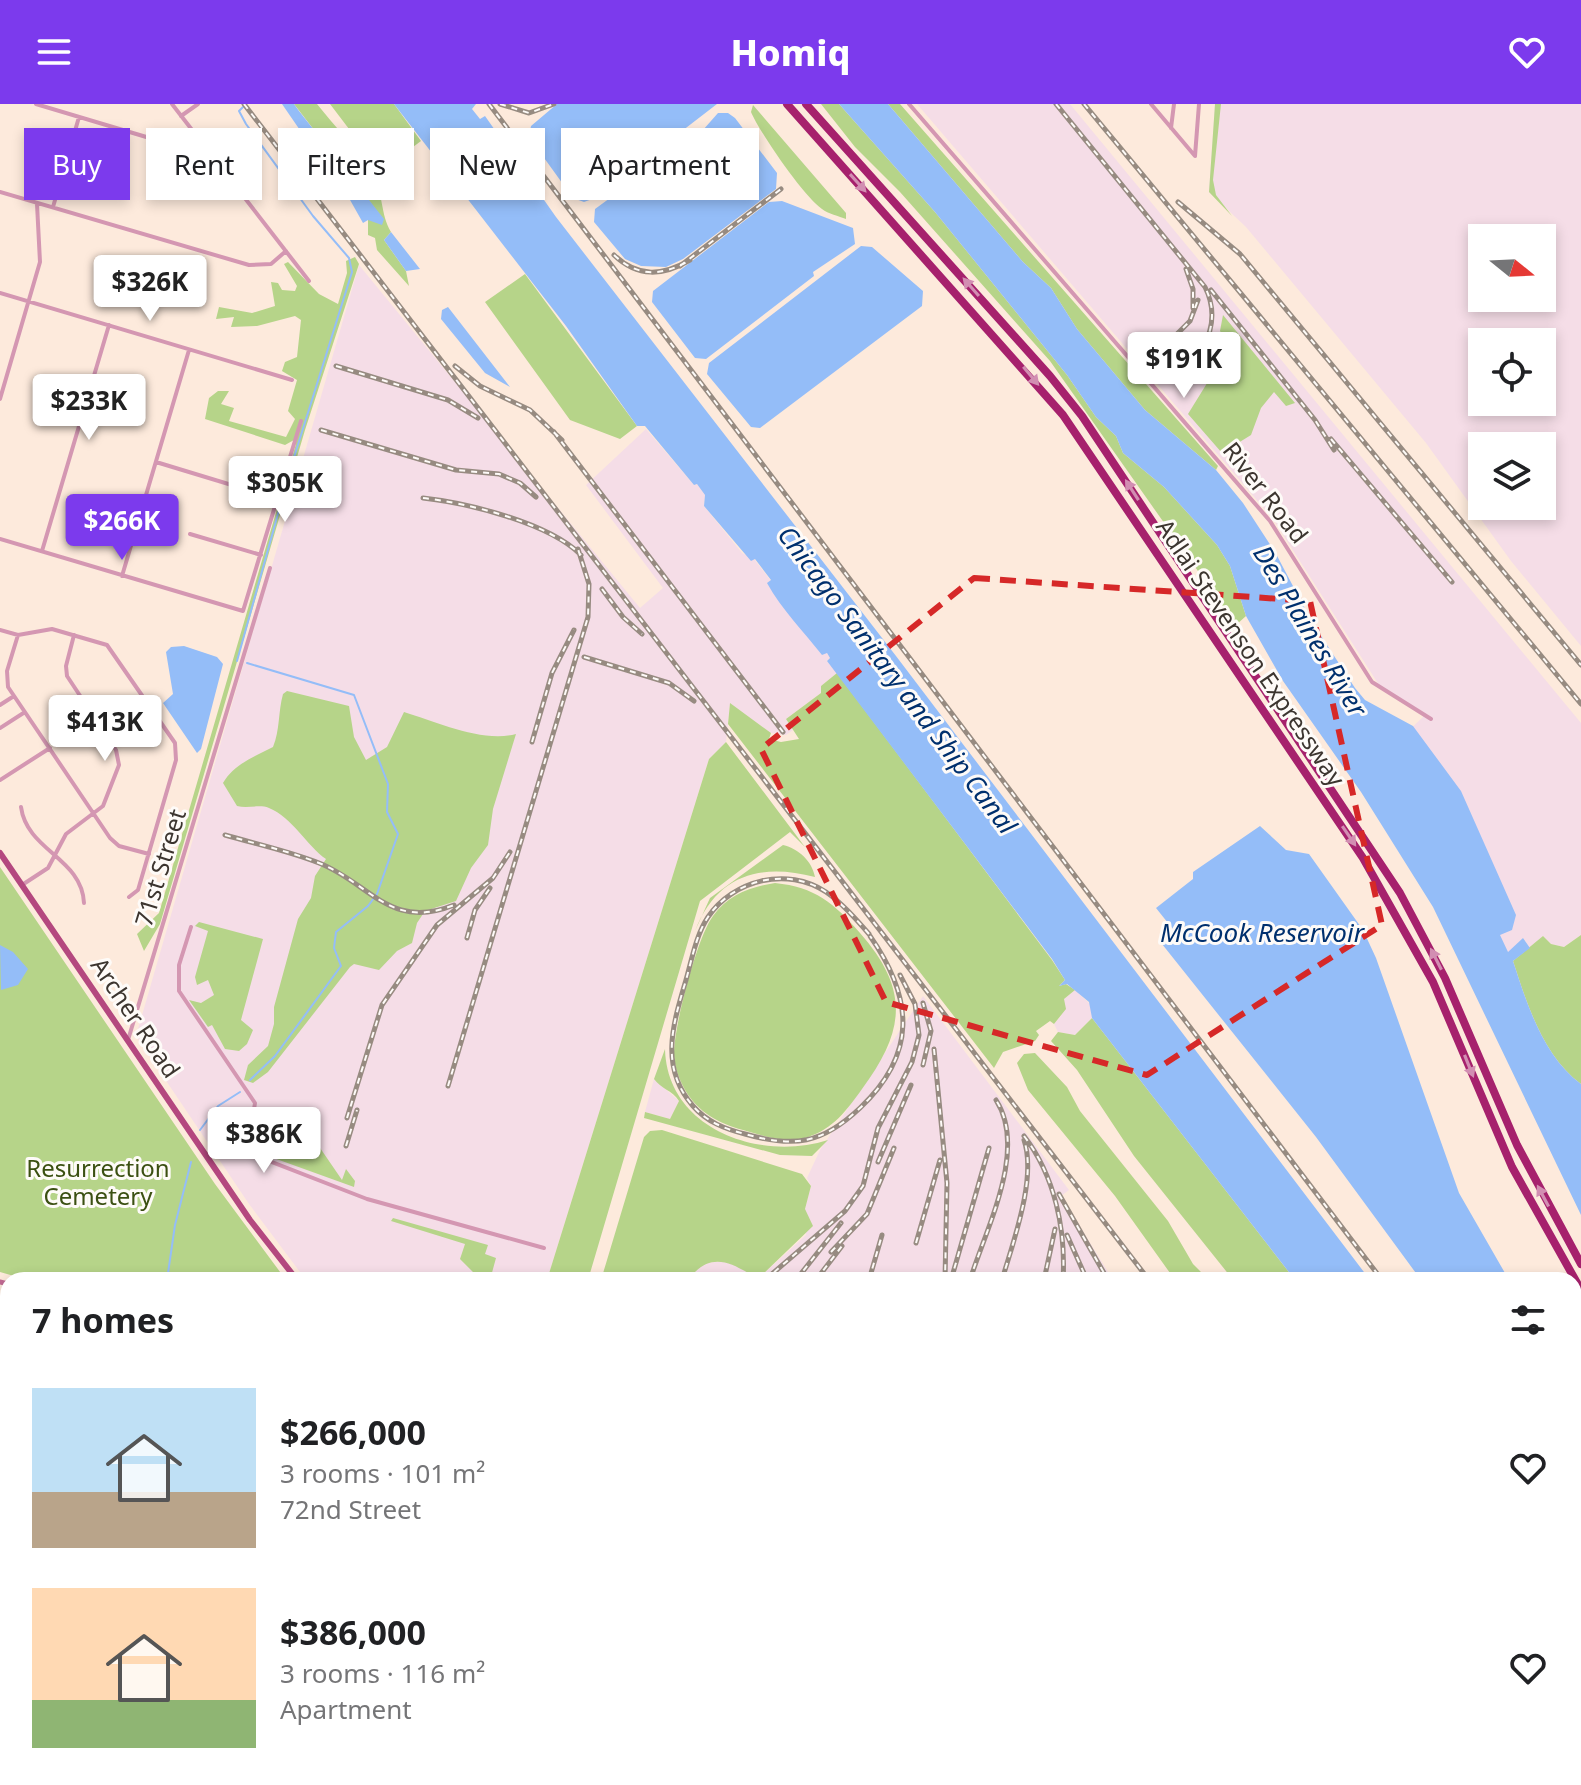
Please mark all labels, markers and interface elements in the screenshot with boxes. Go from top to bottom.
text: Homiq [731,28,850,77]
icon: menu [32,30,76,74]
icon: heart [1505,30,1549,74]
chip: Buy [24,128,130,200]
chip: Rent [146,128,262,200]
chip: Filters [278,128,414,200]
chip: New [430,128,545,200]
chip: Apartment [561,128,759,200]
one-way arrow [848,173,866,192]
north arrow [1468,224,1556,312]
map controls [1468,224,1556,520]
pin: $326K [94,255,206,323]
text: $326K [112,263,188,299]
one-way arrow [963,277,980,297]
button: locate [1468,328,1556,416]
pin: $191K [1128,332,1240,400]
text: $191K [1146,340,1222,376]
one-way arrow [1022,366,1039,386]
pin: $233K [33,374,145,442]
text: $233K [51,382,127,418]
button: layers [1468,432,1556,520]
street label: River Road [1216,434,1316,550]
pin: $305K [229,456,341,524]
text: $305K [247,464,323,500]
one-way arrow [1125,479,1140,500]
pin: $266K [66,494,178,562]
text: $266K [84,502,160,538]
street label: Adlai Stevenson Expressway [1149,512,1354,793]
water label: Chicago Sanitary and Ship Canal [770,518,1026,842]
water label: Des Plaines River [1245,538,1377,724]
pin: $413K [49,695,161,763]
text: $413K [67,703,143,739]
street label: 71st Street [126,805,193,930]
one-way arrow [1341,826,1356,847]
water label: McCook Reservoir [1160,914,1366,950]
one-way arrow [1429,948,1443,971]
street label: Archer Road [84,951,189,1084]
one-way arrow [1462,1054,1475,1078]
pin: $386K [208,1107,320,1175]
text: $386K [226,1115,302,1151]
park label: Resurrection Cemetery [26,1151,170,1212]
one-way arrow [1537,1185,1551,1207]
text: 7 homes [32,1297,174,1343]
icon: filters [1506,1298,1550,1342]
text: $266,000 [280,1409,426,1455]
icon: home [96,1420,192,1516]
icon: heart [1506,1446,1550,1490]
text: 3 rooms · 101 m² [280,1455,485,1491]
text: 72nd Street [280,1491,421,1527]
text: $386,000 [280,1609,426,1655]
icon: home [96,1620,192,1716]
icon: heart [1506,1646,1550,1690]
text: 3 rooms · 116 m² [280,1655,485,1691]
text: Apartment [280,1691,412,1727]

